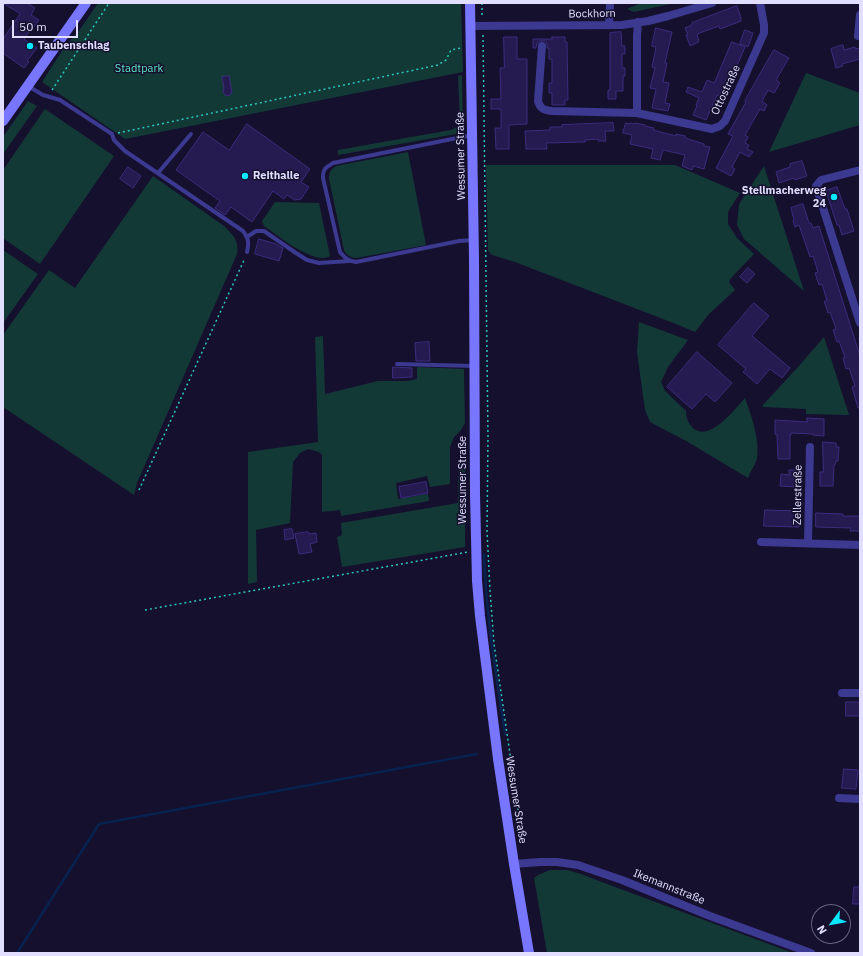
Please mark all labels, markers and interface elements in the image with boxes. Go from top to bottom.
street label: Bockhorn [568,7,616,21]
scale bar [14,12,80,38]
text: 50 m [19,19,47,34]
place label: Taubenschlag [38,39,109,53]
marker: Taubenschlag [25,41,35,51]
park label: Stadtpark [115,62,163,76]
street label: Ottostraße [709,63,743,117]
street label: Wessumer Straße [454,112,468,200]
place label: Reithalle [253,169,299,183]
marker: Reithalle [240,171,250,181]
place label: Stellmacherweg 24 [742,184,826,210]
marker: Stellmacherweg 24 [829,192,839,202]
street label: Wessumer Straße [456,436,470,524]
street label: Zellerstraße [791,465,805,525]
street label: Wessumer Straße [503,755,529,845]
street label: Ikemannstraße [631,867,707,907]
north arrow [811,904,851,944]
text: N [814,923,830,937]

